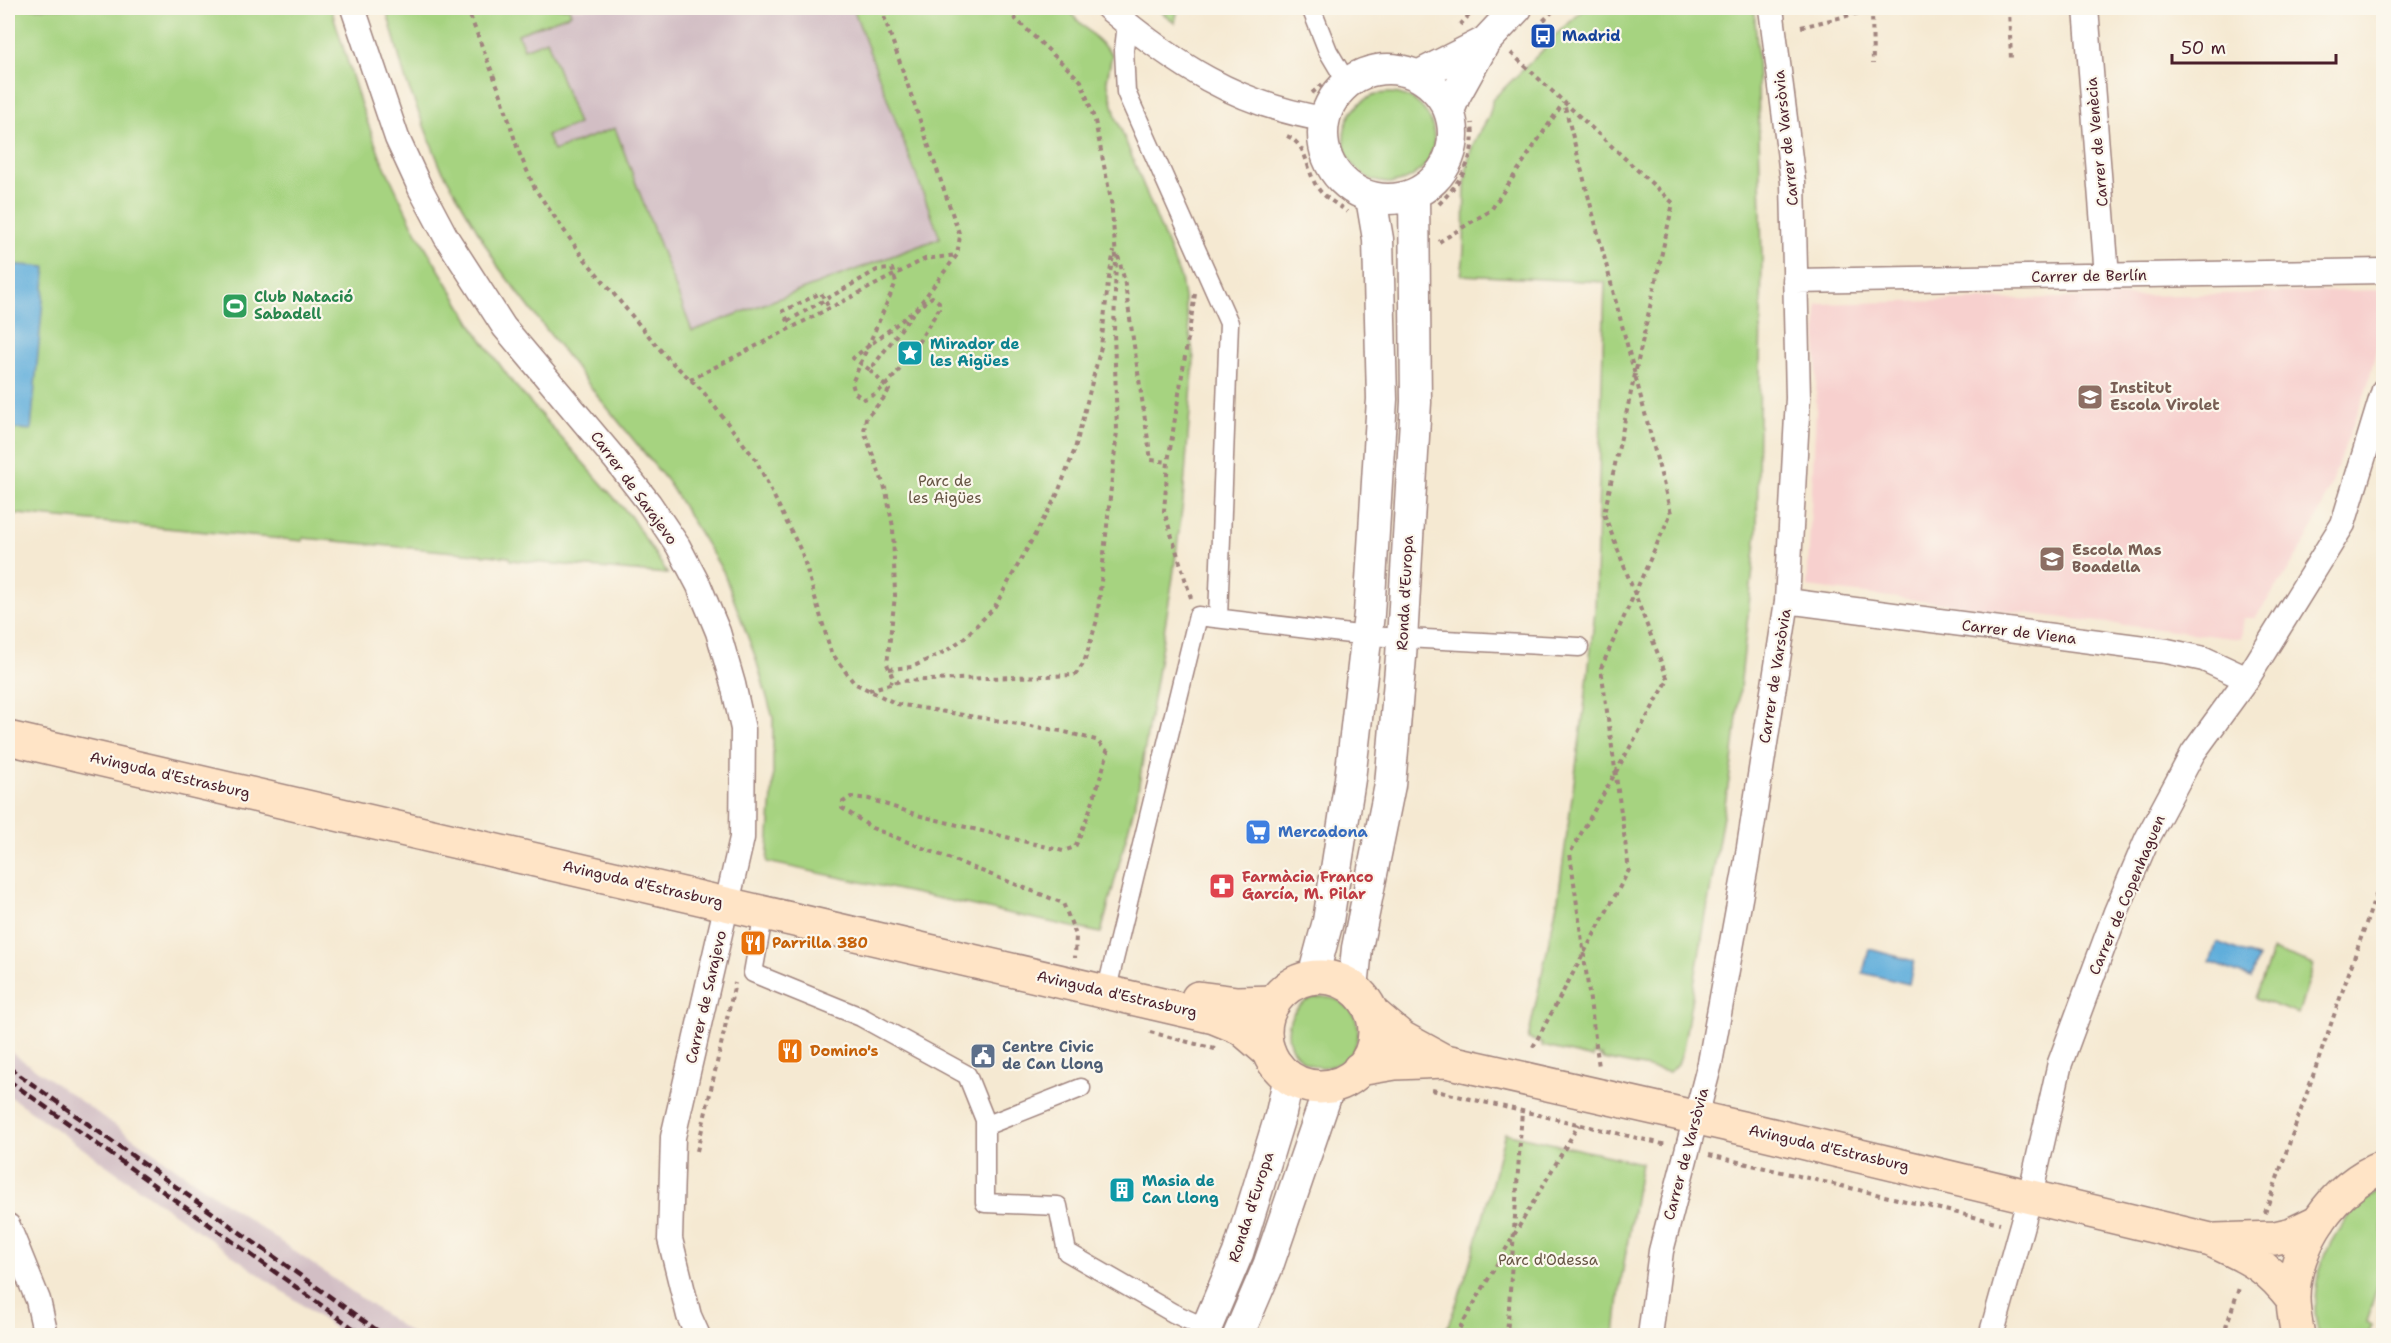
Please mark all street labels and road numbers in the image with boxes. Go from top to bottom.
street label: Carrer de Varsòvia [1769,69,1803,207]
street label: Carrer de Venècia [2081,76,2113,207]
street label: Carrer de Berlín [2031,265,2147,287]
street label: Carrer de Sarajevo [586,427,682,549]
street label: Ronda d'Europa [1392,534,1418,651]
street label: Carrer de Varsòvia [1754,607,1796,745]
street label: Carrer de Viena [1961,615,2078,649]
street label: Avinguda d'Estrasburg [88,747,252,803]
street label: Carrer de Copenhaguen [2084,812,2170,978]
street label: Avinguda d'Estrasburg [561,856,725,912]
street label: Carrer de Sarajevo [681,928,731,1066]
street label: Avinguda d'Estrasburg [1035,966,1199,1022]
street label: Carrer de Varsòvia [1659,1085,1713,1222]
street label: Avinguda d'Estrasburg [1747,1120,1911,1176]
street label: Ronda d'Europa [1224,1149,1279,1265]

